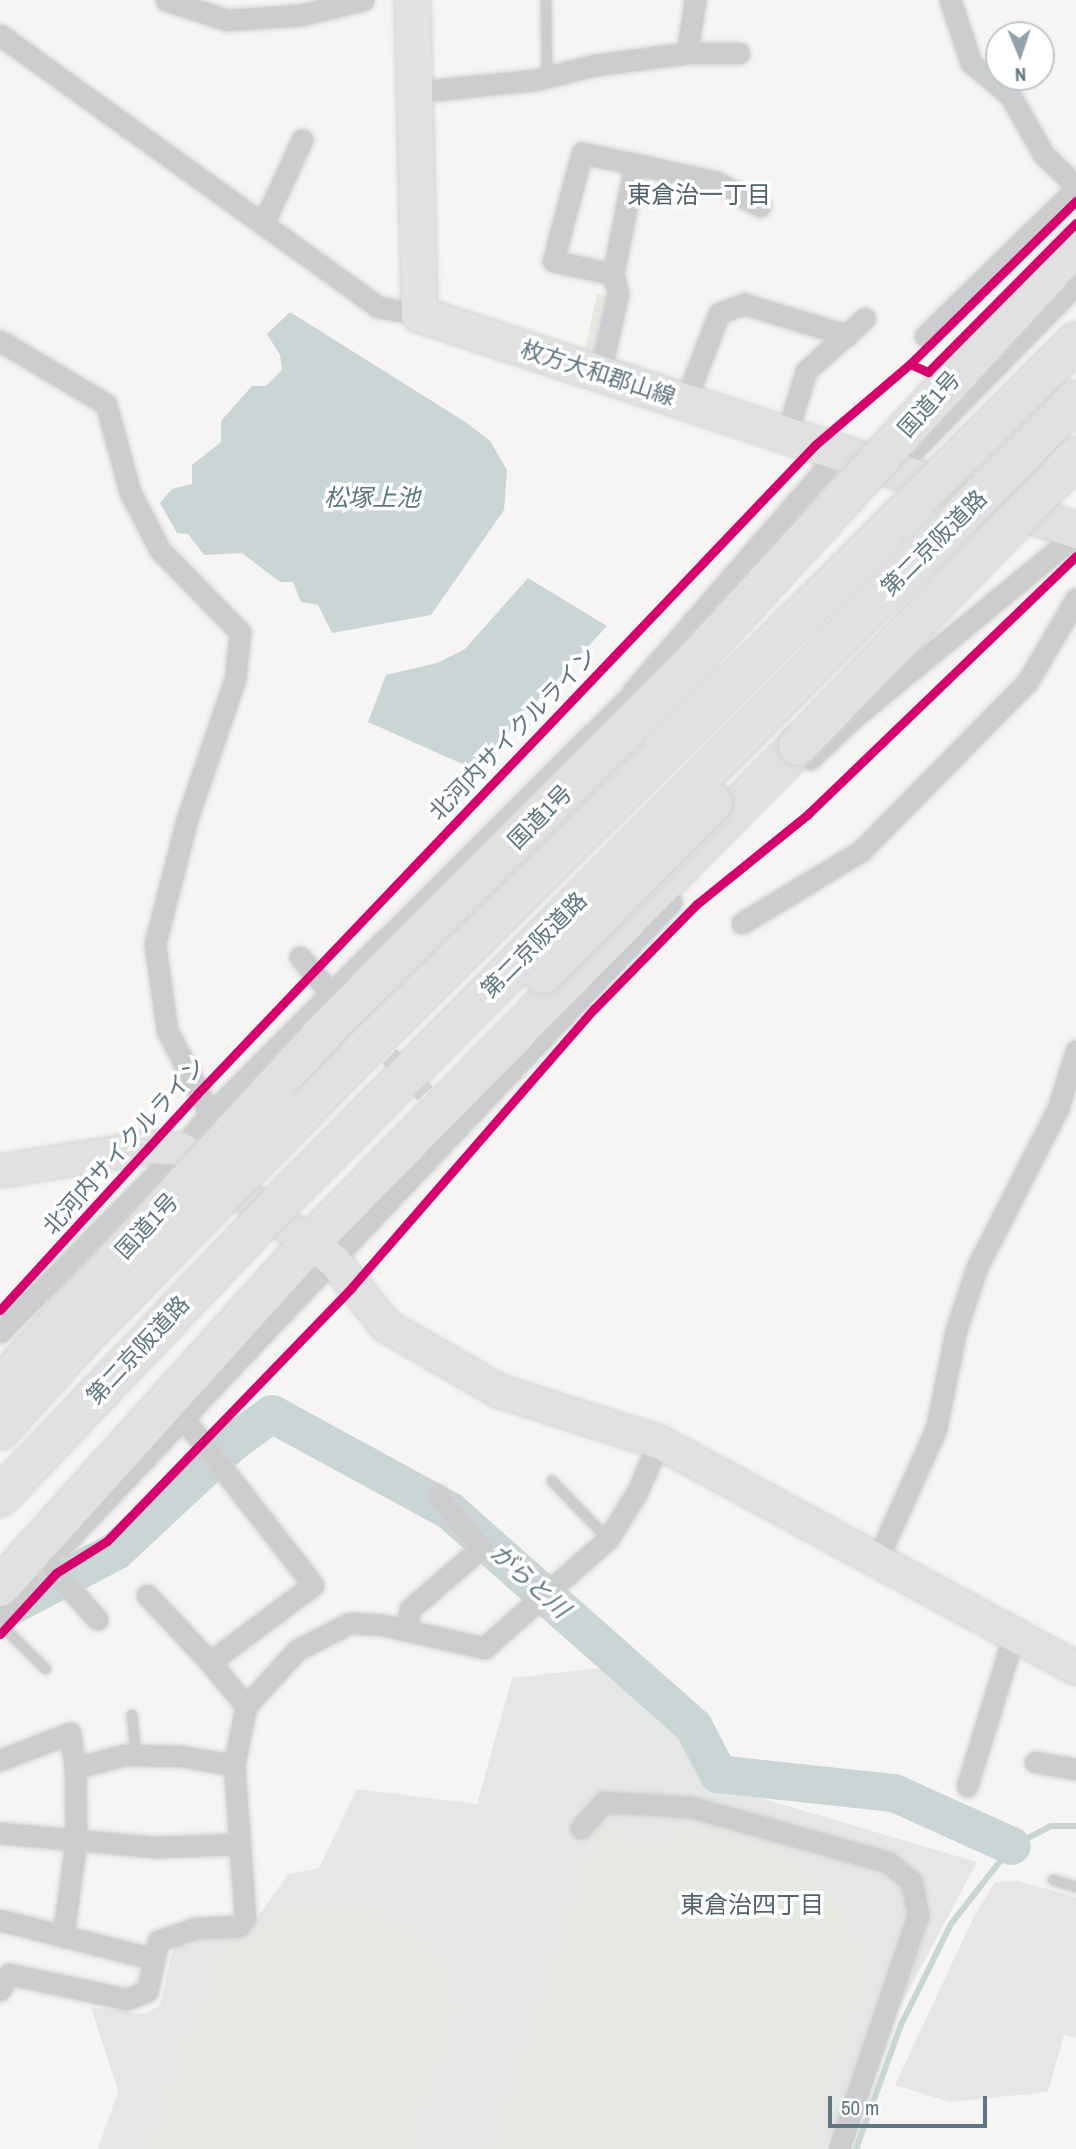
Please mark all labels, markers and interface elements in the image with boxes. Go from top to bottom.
north arrow [985,21,1055,91]
text: N [1015,62,1027,88]
district label: 東倉治一丁目 [627,181,771,209]
street label: 枚方大和郡山線 [517,335,679,411]
street label: 国道1号 [892,365,966,443]
water label: 松塚上池 [324,484,420,512]
street label: 第二京阪道路 [875,484,993,602]
street label: 北河内サイクルライン [423,642,603,826]
street label: 国道1号 [502,779,578,855]
street label: 第二京阪道路 [475,886,593,1004]
street label: 北河内サイクルライン [37,1051,211,1241]
street label: 国道1号 [110,1188,184,1264]
street label: 第二京阪道路 [81,1290,195,1410]
water label: がらと川 [485,1538,575,1624]
district label: 東倉治四丁目 [680,1891,824,1919]
scale bar [831,2082,990,2126]
text: 50 m [841,2093,879,2122]

